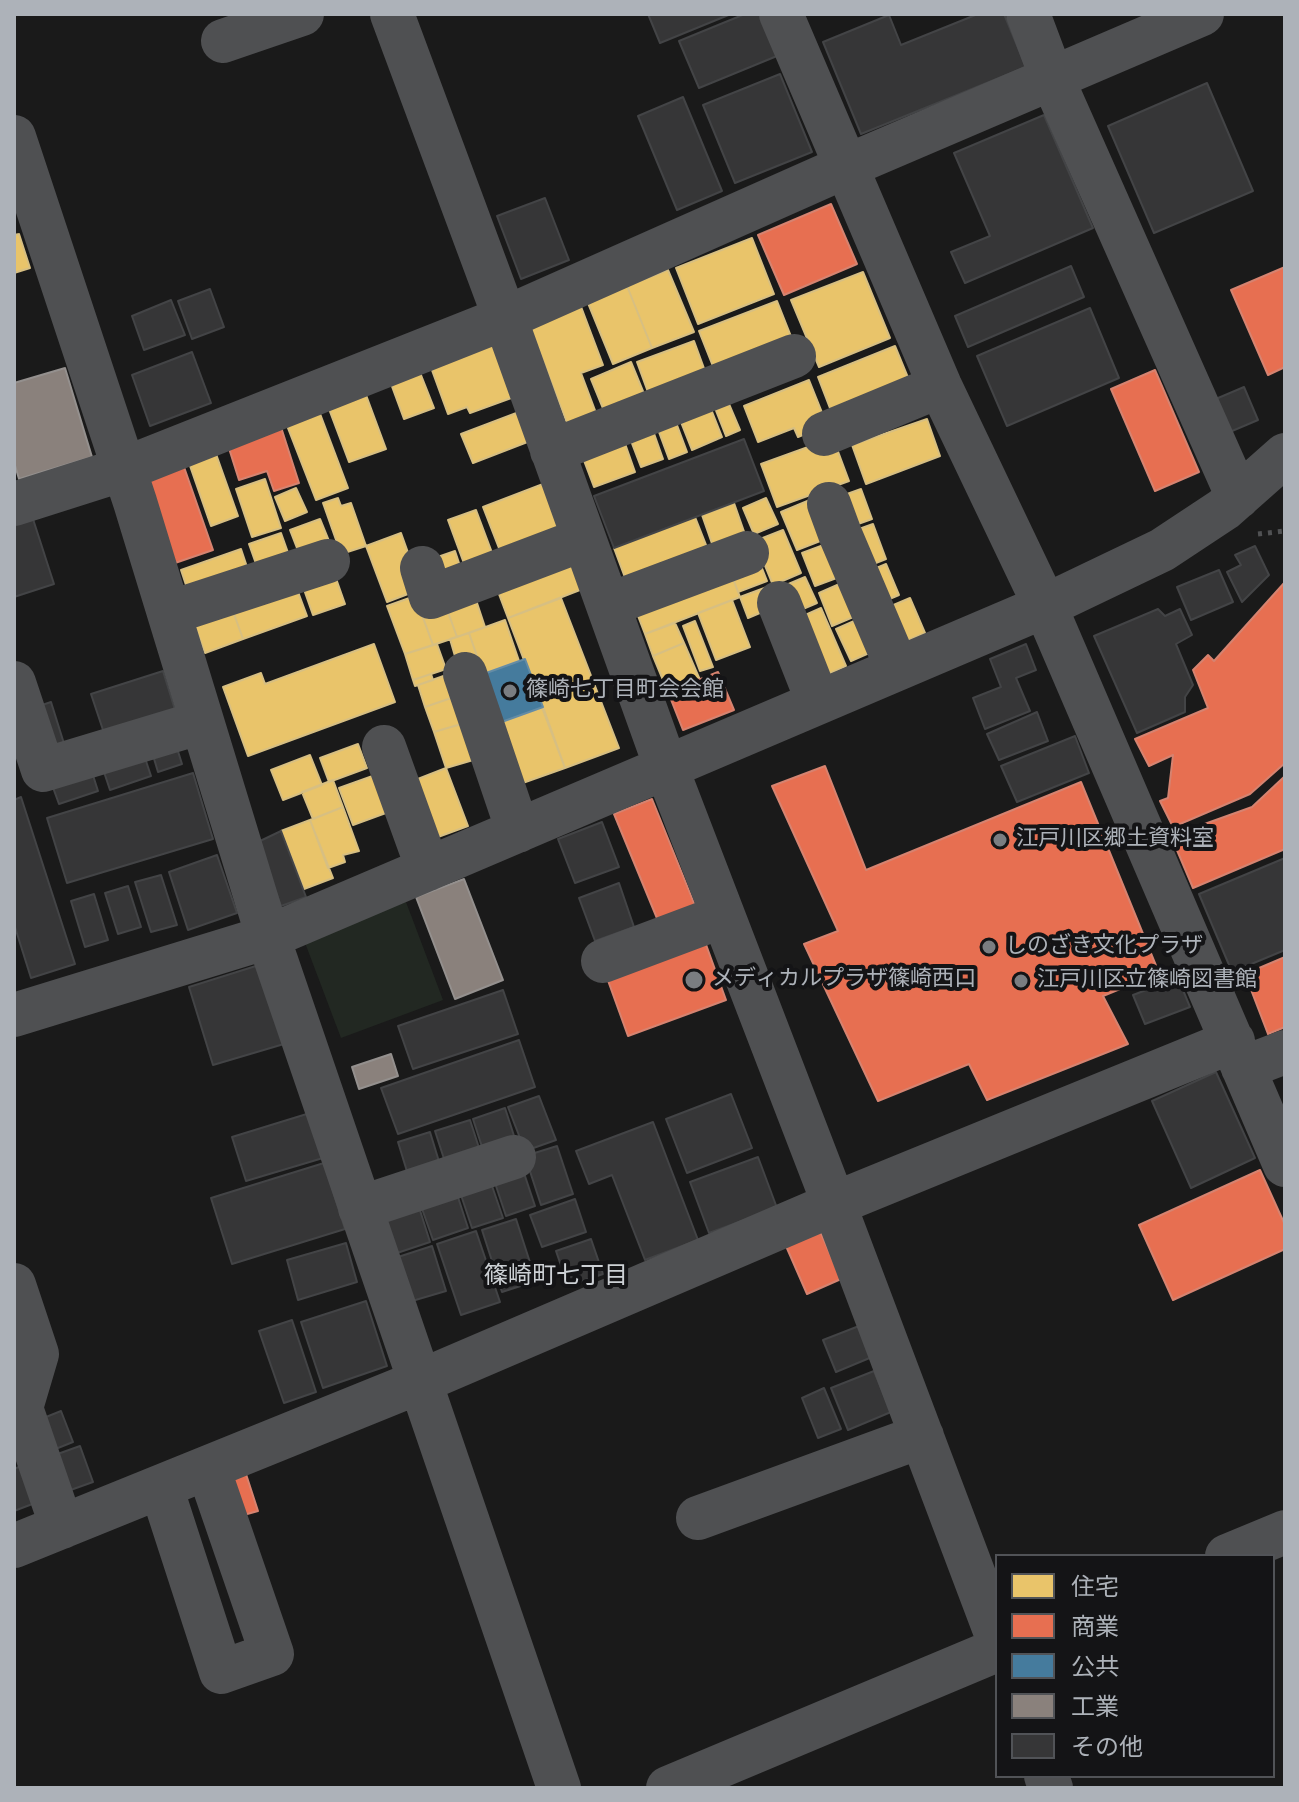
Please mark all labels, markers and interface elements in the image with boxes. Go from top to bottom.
place label: 篠崎七丁目町会会館 [526,678,724,704]
marker: 篠崎七丁目町会会館 [501,682,519,700]
place label: 江戸川区郷土資料室 [1016,827,1214,853]
marker: 江戸川区郷土資料室 [991,831,1009,849]
place label: しのざき文化プラザ [1005,934,1203,960]
marker: しのざき文化プラザ [980,938,998,956]
place label: メディカルプラザ篠崎西口 [712,967,976,993]
place label: 江戸川区立篠崎図書館 [1037,968,1257,994]
marker: メディカルプラザ篠崎西口 [683,969,705,991]
marker: 江戸川区立篠崎図書館 [1012,972,1030,990]
district label: 篠崎町七丁目 [484,1264,628,1292]
legend [995,1554,1275,1778]
text: 住宅 [1071,1570,1119,1605]
text: 商業 [1071,1610,1119,1645]
text: 公共 [1071,1650,1119,1685]
text: 工業 [1071,1690,1119,1725]
text: その他 [1071,1730,1143,1765]

